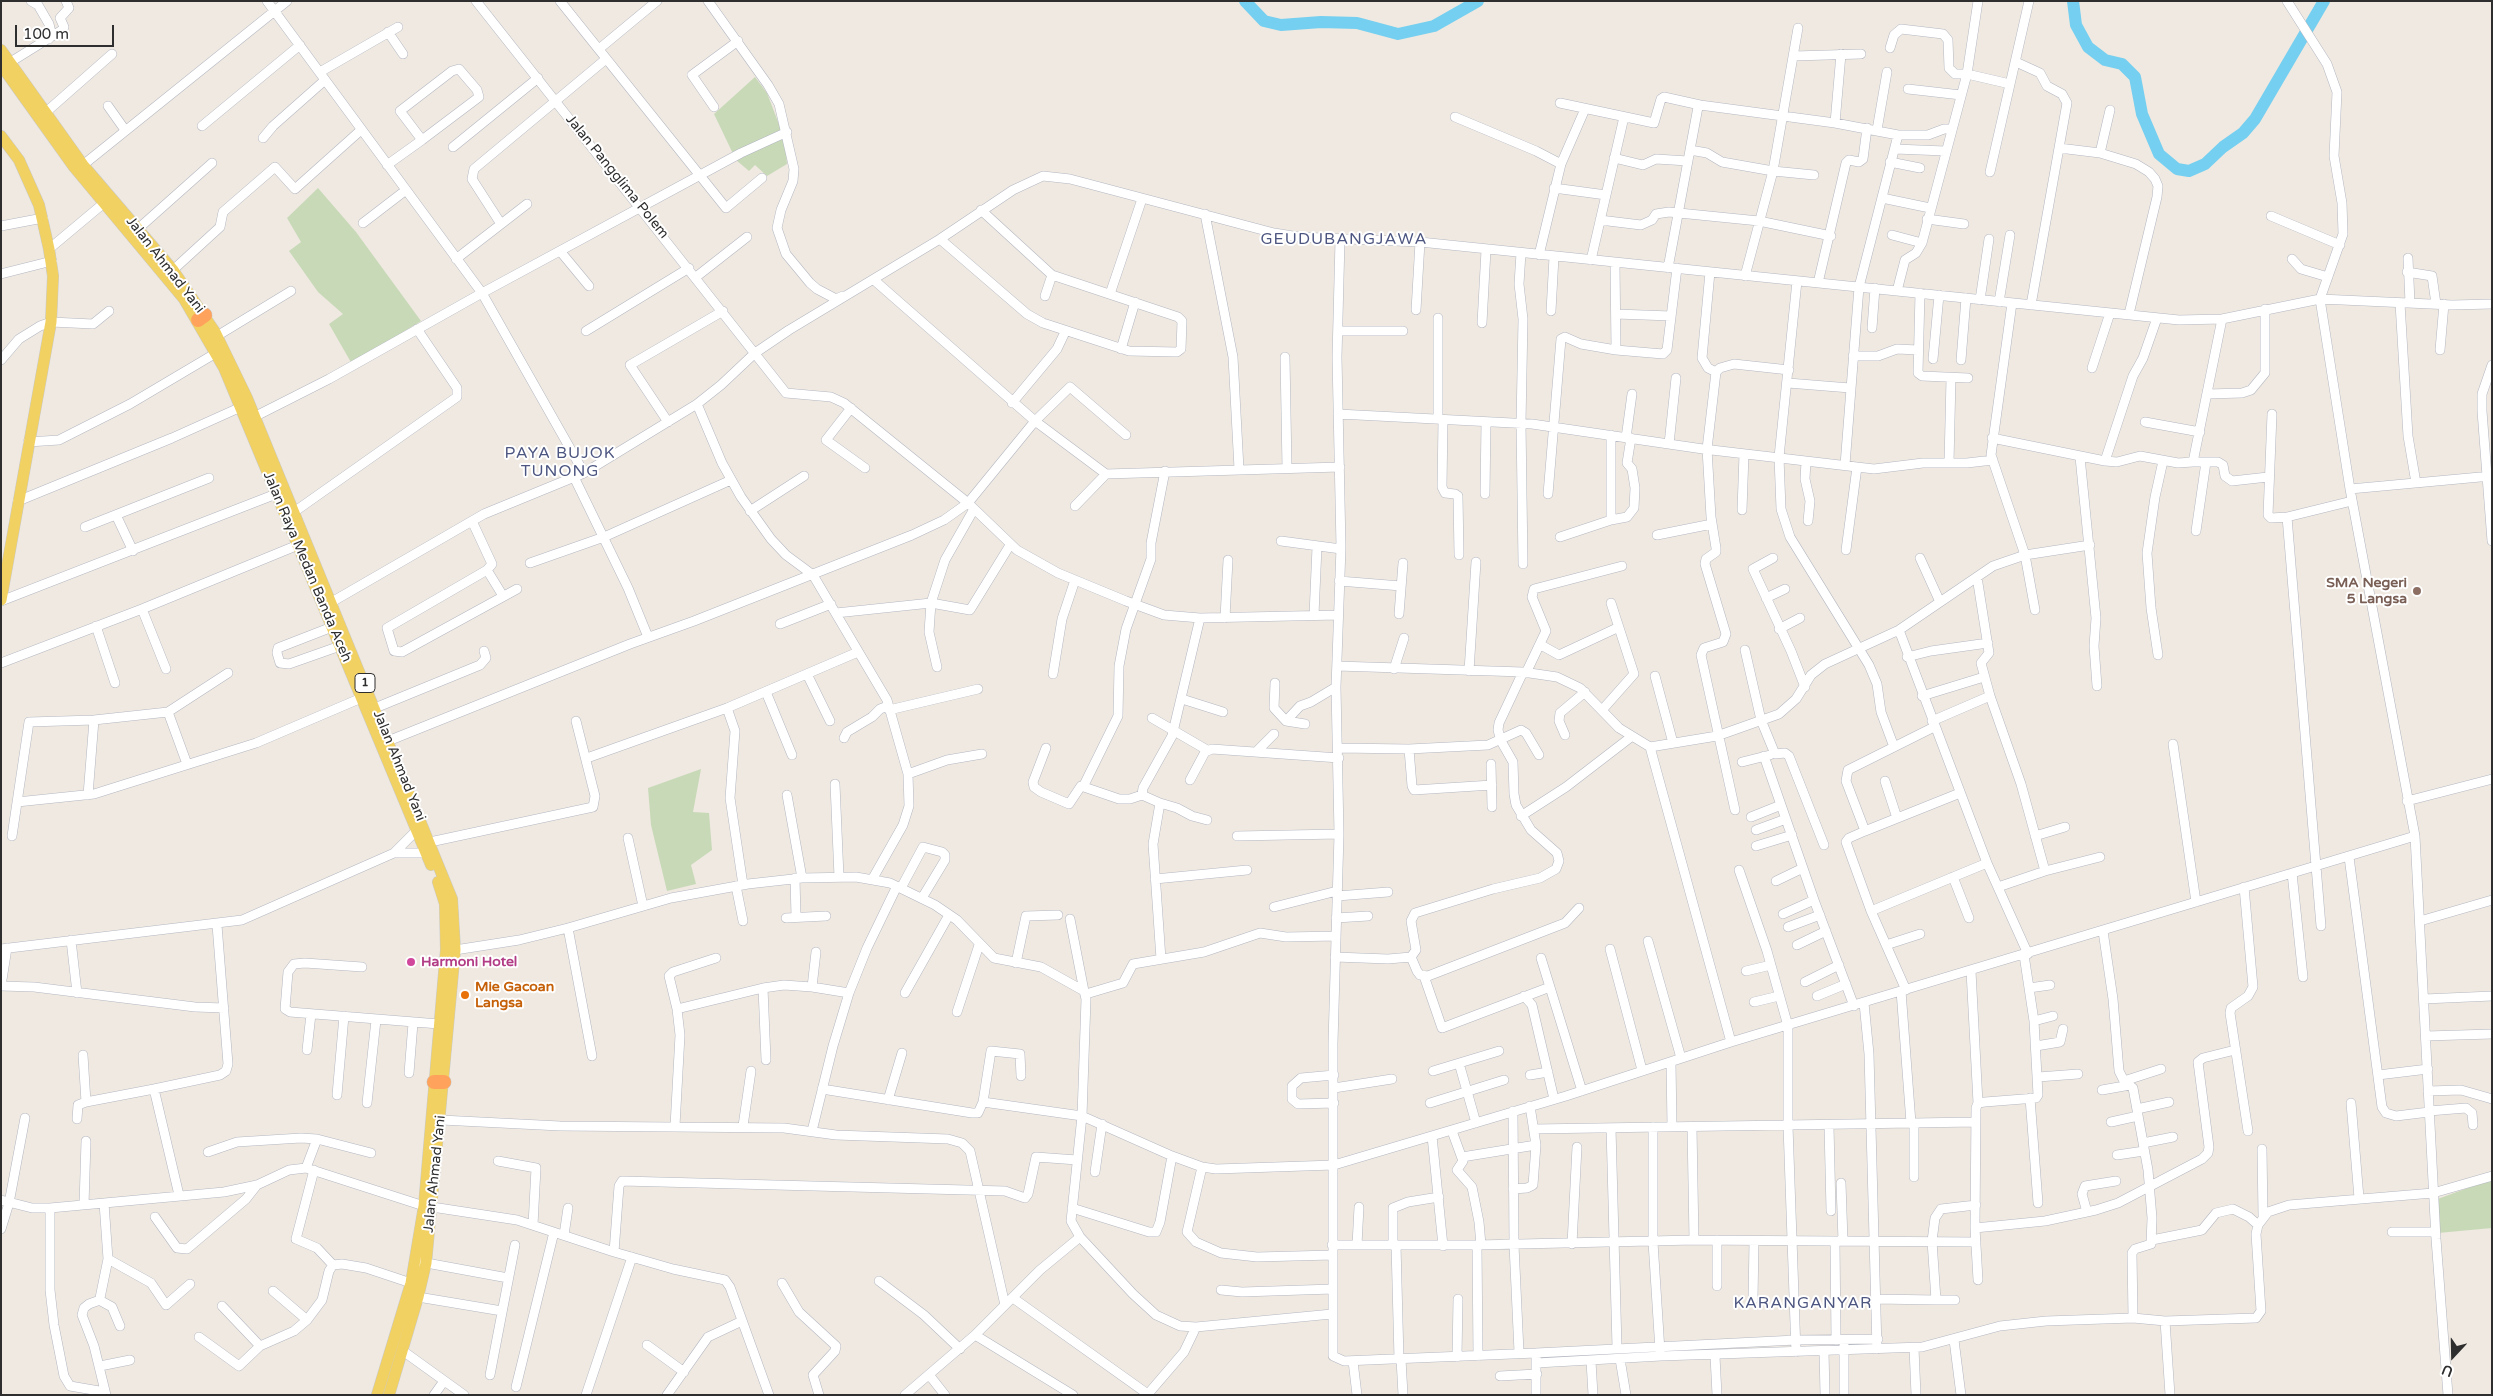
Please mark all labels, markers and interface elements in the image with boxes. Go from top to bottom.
scale bar [18,15,116,47]
text: 100 m [23,25,69,43]
street label: Jalan Pangglima Polem [562,112,672,242]
street label: Jalan Ahmad Yani [122,213,208,317]
district label: GEUDUBANGJAWA [1259,230,1429,250]
district label: PAYA BUJOK TUNONG [503,444,617,482]
street label: Jalan Raya Medan Banda Aceh [259,469,355,665]
place label: SMA Negeri 5 Langsa [2326,575,2407,608]
marker: SMA Negeri 5 Langsa [2411,585,2423,597]
road number: 1 [355,674,375,692]
street label: Jalan Ahmad Yani [369,708,429,824]
place label: Harmoni Hotel [421,954,517,970]
marker: Harmoni Hotel [405,956,417,968]
place label: Mie Gacoan Langsa [475,979,554,1012]
marker: Mie Gacoan Langsa [459,989,471,1001]
street label: Jalan Ahmad Yani [420,1115,450,1233]
district label: KARANGANYAR [1732,1294,1874,1314]
north arrow [2428,1331,2478,1381]
text: U [2439,1361,2455,1380]

